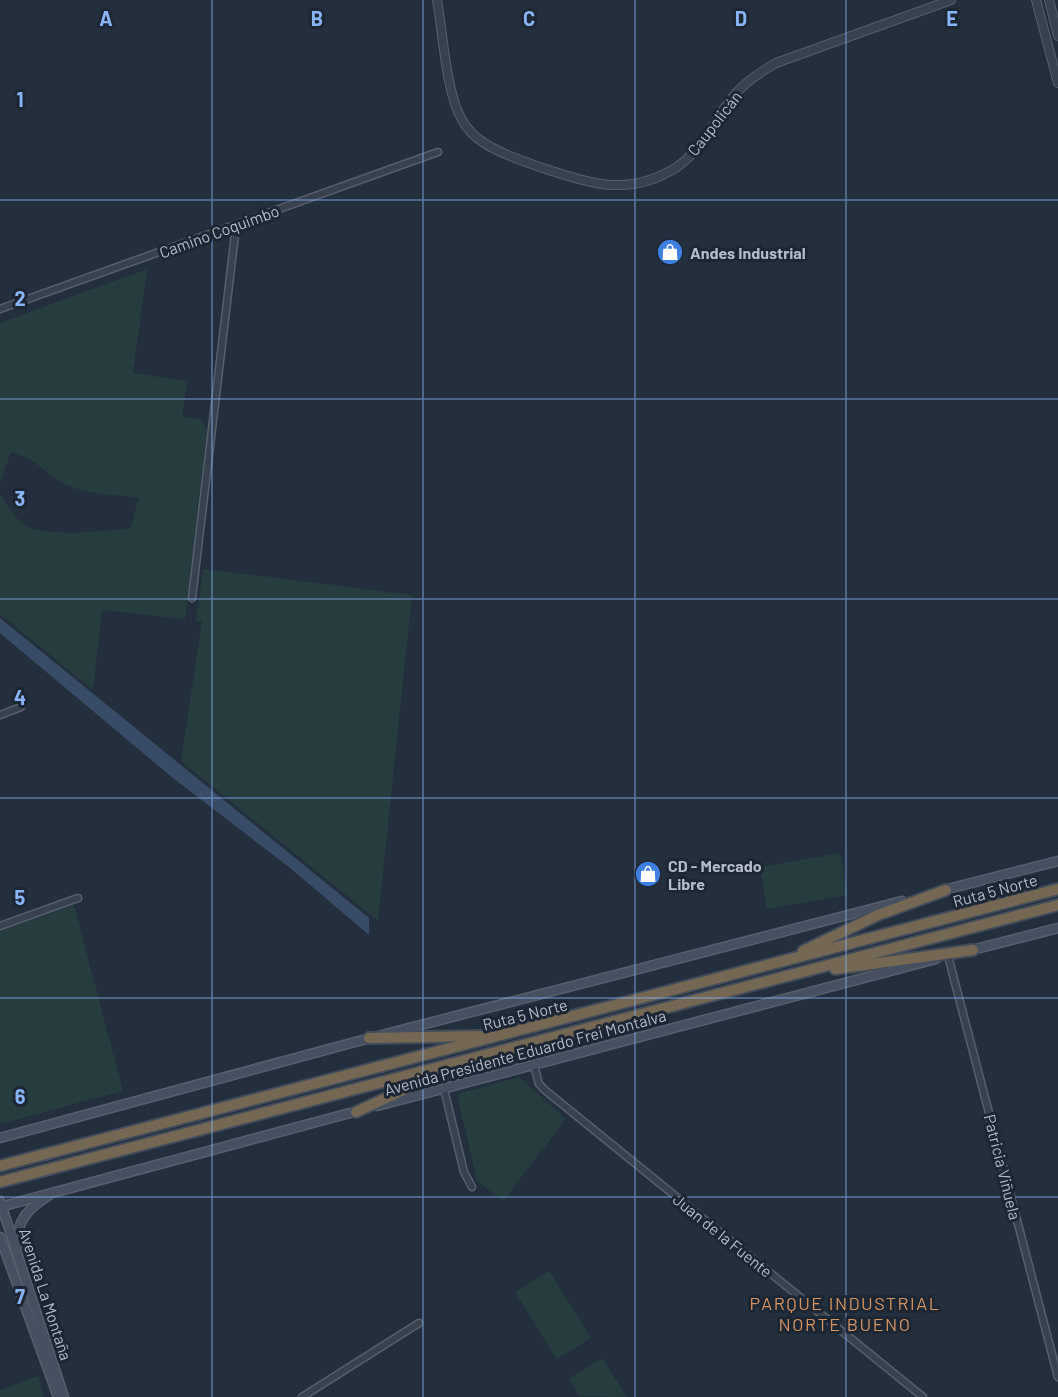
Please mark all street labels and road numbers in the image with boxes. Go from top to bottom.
street label: Caupolicán [683,87,745,159]
street label: Camino Coquimbo [157,201,281,261]
street label: Ruta 5 Norte [951,870,1039,910]
street label: Ruta 5 Norte [481,994,569,1034]
street label: Avenida Presidente Eduardo Frei Montalva [382,1005,668,1099]
street label: Patricia Viñuela [981,1112,1025,1222]
street label: Juan de la Fuente [670,1189,776,1281]
street label: Avenida La Montaña [16,1225,76,1363]

